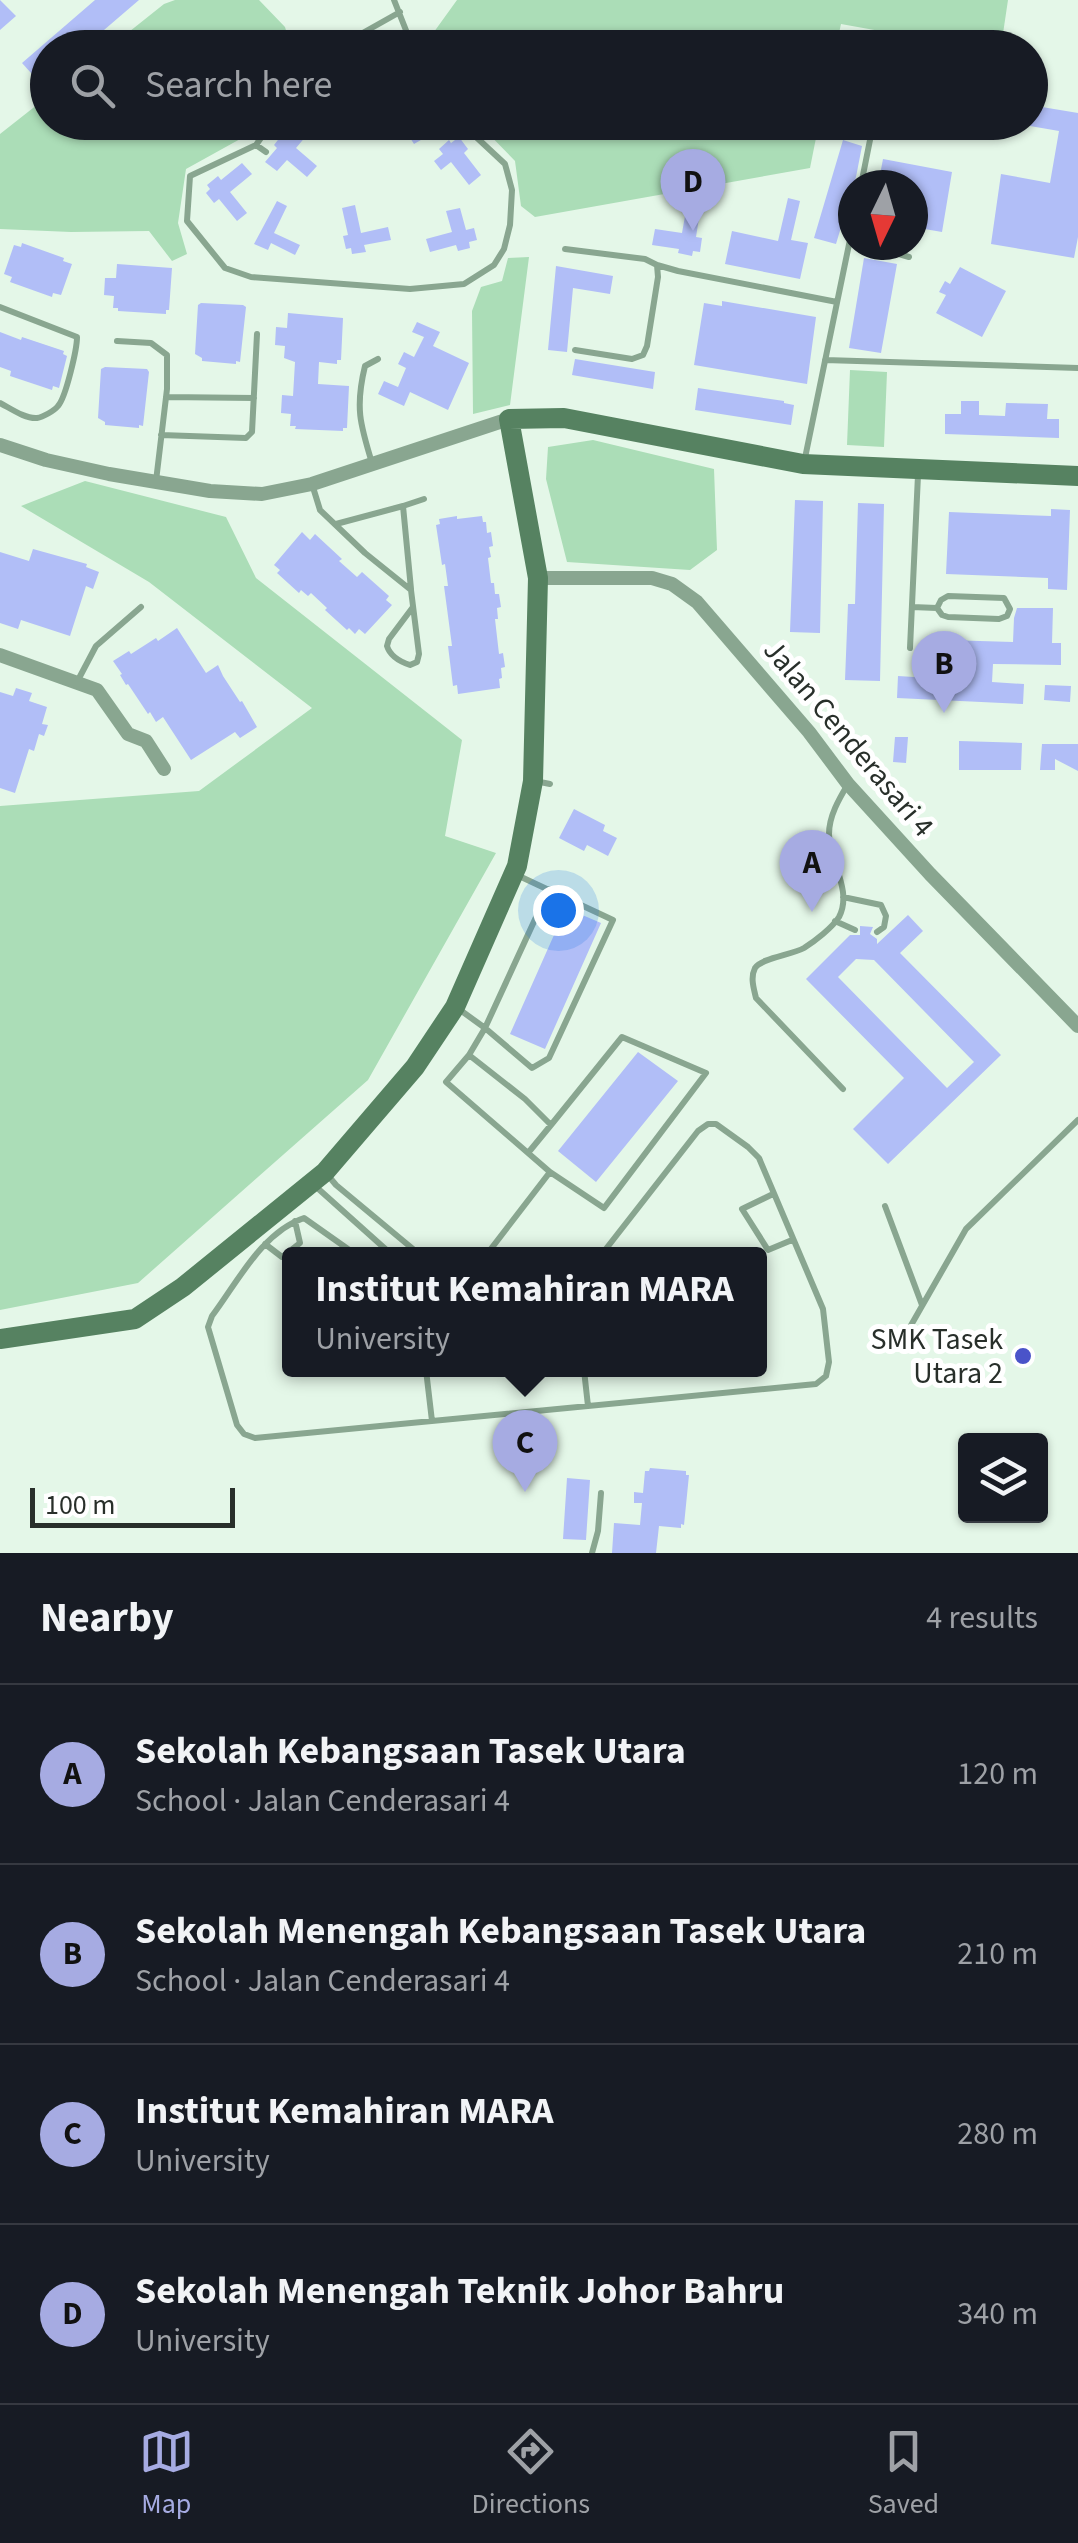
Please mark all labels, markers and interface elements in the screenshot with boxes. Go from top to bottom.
search box [30,30,1048,140]
icon: search [65,58,120,113]
text: Search here [145,58,332,112]
pin: D [660,148,726,231]
north arrow [838,170,928,260]
street label: Jalan Cenderasari 4 [753,630,944,846]
pin: B [912,630,976,713]
pin: A [780,830,844,912]
your location [533,885,584,936]
popup [282,1247,767,1377]
text: Institut Kemahiran MARA [315,1262,734,1316]
text: University [315,1316,450,1362]
place label: SMK Tasek Utara 2 [870,1318,1003,1395]
marker: SMK Tasek Utara 2 [1012,1345,1034,1367]
pin: C [492,1410,558,1492]
map controls [958,1433,1048,1523]
button: layers [958,1433,1048,1523]
scale bar [30,1483,235,1528]
text: 100 m [45,1485,116,1525]
text: Nearby [40,1588,174,1648]
text: 4 results [926,1595,1038,1641]
text: Sekolah Kebangsaan Tasek Utara [135,1724,686,1778]
text: A [63,1751,82,1797]
text: 120 m [957,1751,1038,1797]
text: School · Jalan Cenderasari 4 [135,1778,510,1824]
text: Sekolah Menengah Kebangsaan Tasek Utara [135,1904,866,1958]
text: B [63,1931,82,1977]
text: 210 m [957,1931,1038,1977]
text: School · Jalan Cenderasari 4 [135,1958,510,2004]
text: Institut Kemahiran MARA [135,2084,554,2138]
text: C [63,2111,82,2157]
text: 280 m [957,2111,1038,2157]
text: University [135,2138,270,2184]
text: Sekolah Menengah Teknik Johor Bahru [135,2264,784,2318]
text: D [62,2291,83,2337]
text: 340 m [957,2291,1038,2337]
text: University [135,2318,270,2364]
tab: Map [139,2424,194,2524]
tab: Directions [472,2424,590,2524]
tab: Saved [868,2424,939,2524]

